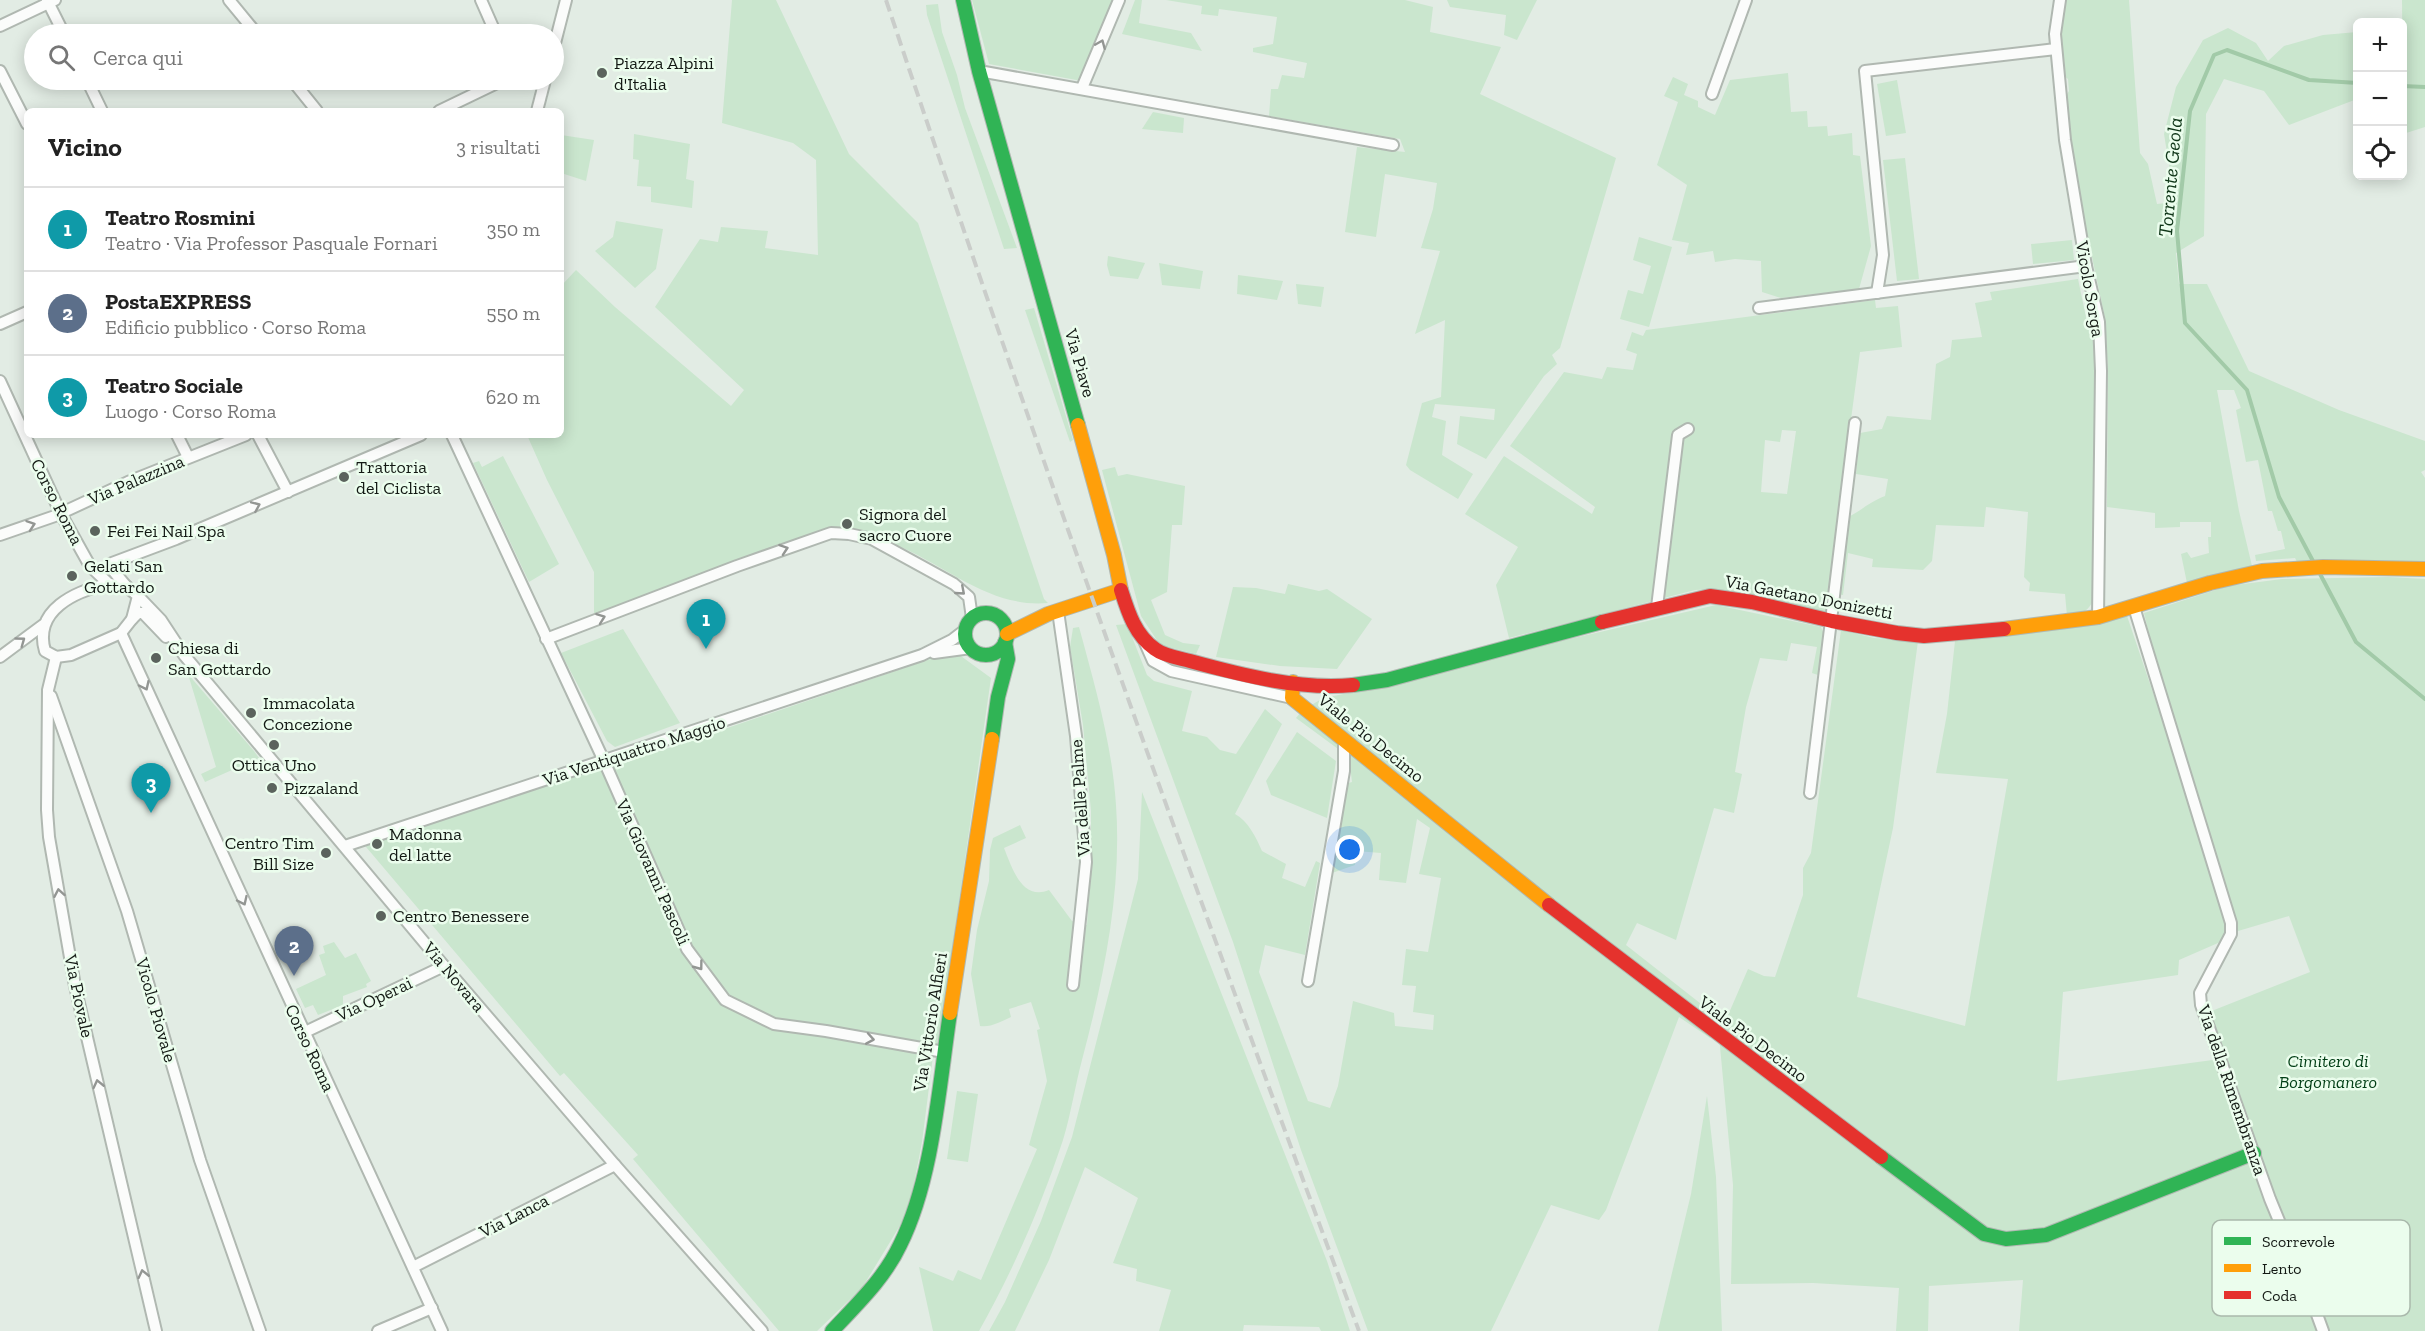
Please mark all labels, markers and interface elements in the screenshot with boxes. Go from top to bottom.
map controls [2353,18,2407,180]
button: + [2353,18,2407,72]
search box [24,24,564,90]
one-way arrow [1094,40,1106,51]
icon: search [45,41,78,74]
text: Cerca qui [93,44,183,71]
place label: Piazza Alpini d'Italia [614,52,714,95]
marker: Piazza Alpini d'Italia [595,66,609,80]
button: − [2353,72,2407,126]
water label: Torrente Geola [2153,116,2187,238]
button: locate [2353,126,2407,180]
text: Vicino [48,131,122,163]
text: 3 risultati [456,135,540,159]
text: Teatro Rosmini [105,204,255,231]
text: 1 [63,217,72,241]
text: 350 m [487,217,540,241]
text: Teatro · Via Professor Pasquale Fornari [105,231,438,255]
street label: Vicolo Sorga [2071,238,2109,339]
text: PostaEXPRESS [105,288,252,315]
text: 2 [62,301,73,325]
text: 550 m [486,301,540,325]
text: Edificio pubblico · Corso Roma [105,315,366,339]
street label: Via Piave [1059,325,1100,400]
text: Teatro Sociale [105,372,243,399]
text: 3 [62,385,73,409]
text: 620 m [486,385,540,409]
text: Luogo · Corso Roma [105,399,276,423]
street label: Via Palazzina [84,450,188,510]
street label: Corso Roma [26,455,88,549]
place label: Trattoria del Ciclista [356,456,442,499]
marker: Trattoria del Ciclista [337,470,351,484]
one-way arrow [250,501,261,513]
place label: Signora del sacro Cuore [859,503,952,546]
marker: Signora del sacro Cuore [840,517,854,531]
one-way arrow [25,519,35,532]
place label: Fei Fei Nail Spa [107,520,225,542]
marker: Fei Fei Nail Spa [88,524,102,538]
one-way arrow [778,544,789,557]
place label: Gelati San Gottardo [84,555,163,598]
marker: Gelati San Gottardo [65,569,79,583]
street label: Via Gaetano Donizetti [1722,570,1895,624]
one-way arrow [954,583,965,594]
pin: 1 [686,600,726,649]
one-way arrow [595,612,606,625]
one-way arrow [14,637,25,648]
place label: Chiesa di San Gottardo [168,637,271,680]
marker: Chiesa di San Gottardo [149,651,163,665]
one-way arrow [137,679,149,690]
street label: Viale Pio Decimo [1313,688,1429,788]
place label: Immacolata Concezione [263,692,355,735]
marker: Immacolata Concezione [244,706,258,720]
street label: Via Ventiquattro Maggio [539,711,728,791]
marker: Ottica Uno [267,738,281,752]
street label: Via delle Palme [1065,739,1095,858]
place label: Ottica Uno [232,754,316,776]
pin: 3 [132,764,170,813]
place label: Pizzaland [284,777,359,799]
marker: Pizzaland [265,781,279,795]
street label: Via Giovanni Pascoli [611,795,695,948]
place label: Madonna del latte [389,823,462,866]
place label: Centro Tim Bill Size [225,832,314,875]
your location [1335,835,1364,864]
marker: Madonna del latte [370,837,384,851]
marker: Centro Tim Bill Size [319,846,333,860]
one-way arrow [53,889,66,899]
one-way arrow [236,895,248,906]
place label: Centro Benessere [393,905,529,927]
marker: Centro Benessere [374,909,388,923]
pin: 2 [274,926,314,976]
street label: Via Novara [418,937,490,1017]
street label: Via Piovale [59,951,99,1040]
street label: Via Vittorio Alfieri [908,951,952,1094]
street label: Vicolo Piovale [130,954,181,1065]
one-way arrow [692,959,703,970]
street label: Via Operai [331,972,416,1027]
street label: Viale Pio Decimo [1694,990,1812,1087]
street label: Corso Roma [280,1001,340,1096]
street label: Via della Rimembranza [2192,1001,2272,1178]
one-way arrow [865,1032,875,1045]
park label: Cimitero di Borgomanero [2279,1050,2377,1093]
one-way arrow [93,1080,106,1090]
street label: Via Lanca [475,1189,553,1243]
legend [2212,1220,2410,1316]
text: Scorrevole [2262,1232,2335,1251]
text: Lento [2262,1259,2302,1278]
one-way arrow [137,1269,150,1279]
text: Coda [2262,1286,2297,1305]

